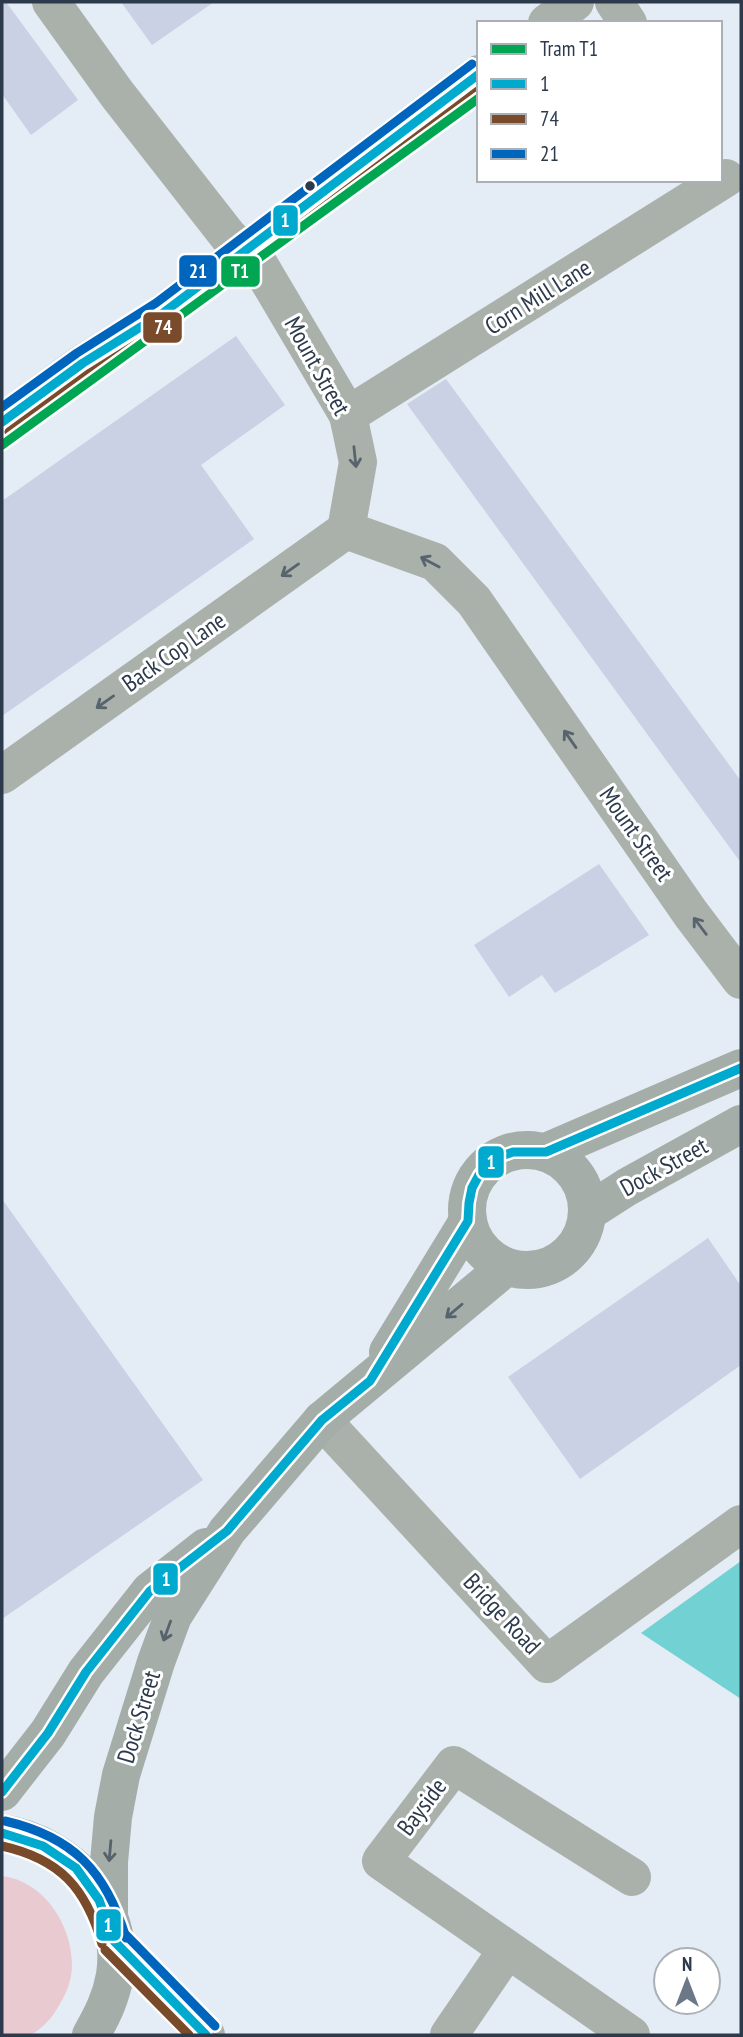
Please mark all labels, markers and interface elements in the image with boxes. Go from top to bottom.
legend [477,21,722,182]
text: Tram T1 [540,35,598,62]
text: 1 [540,70,549,97]
text: 74 [540,105,559,132]
text: 21 [540,140,559,167]
unlabelled marker [303,179,317,193]
line badge: 1 [272,204,299,237]
text: 1 [280,208,290,232]
street label: Corn Mill Lane [479,252,597,341]
line badge: 21 [178,254,218,288]
line badge: T1 [220,255,261,288]
text: 21 [189,259,207,283]
text: T1 [231,259,249,283]
line badge: 74 [142,311,183,344]
street label: Mount Street [278,311,357,421]
text: 74 [154,315,172,339]
one-way arrow [349,445,362,468]
one-way arrow [420,555,441,569]
one-way arrow [281,563,300,577]
street label: Back Cop Lane [116,605,231,698]
one-way arrow [96,694,115,709]
one-way arrow [563,730,577,749]
street label: Mount Street [593,781,680,887]
one-way arrow [693,917,708,936]
street label: Dock Street [615,1130,713,1203]
line badge: 1 [477,1145,505,1179]
text: 1 [486,1150,496,1174]
one-way arrow [445,1303,463,1319]
line badge: 1 [152,1562,179,1596]
text: 1 [161,1567,171,1591]
street label: Bridge Road [457,1567,548,1661]
one-way arrow [160,1620,172,1642]
street label: Dock Street [110,1667,167,1767]
street label: Bayside [390,1772,453,1841]
one-way arrow [103,1839,116,1861]
line badge: 1 [95,1908,122,1942]
text: 1 [103,1913,113,1937]
north arrow [652,1946,722,2016]
text: N [682,1952,692,1976]

